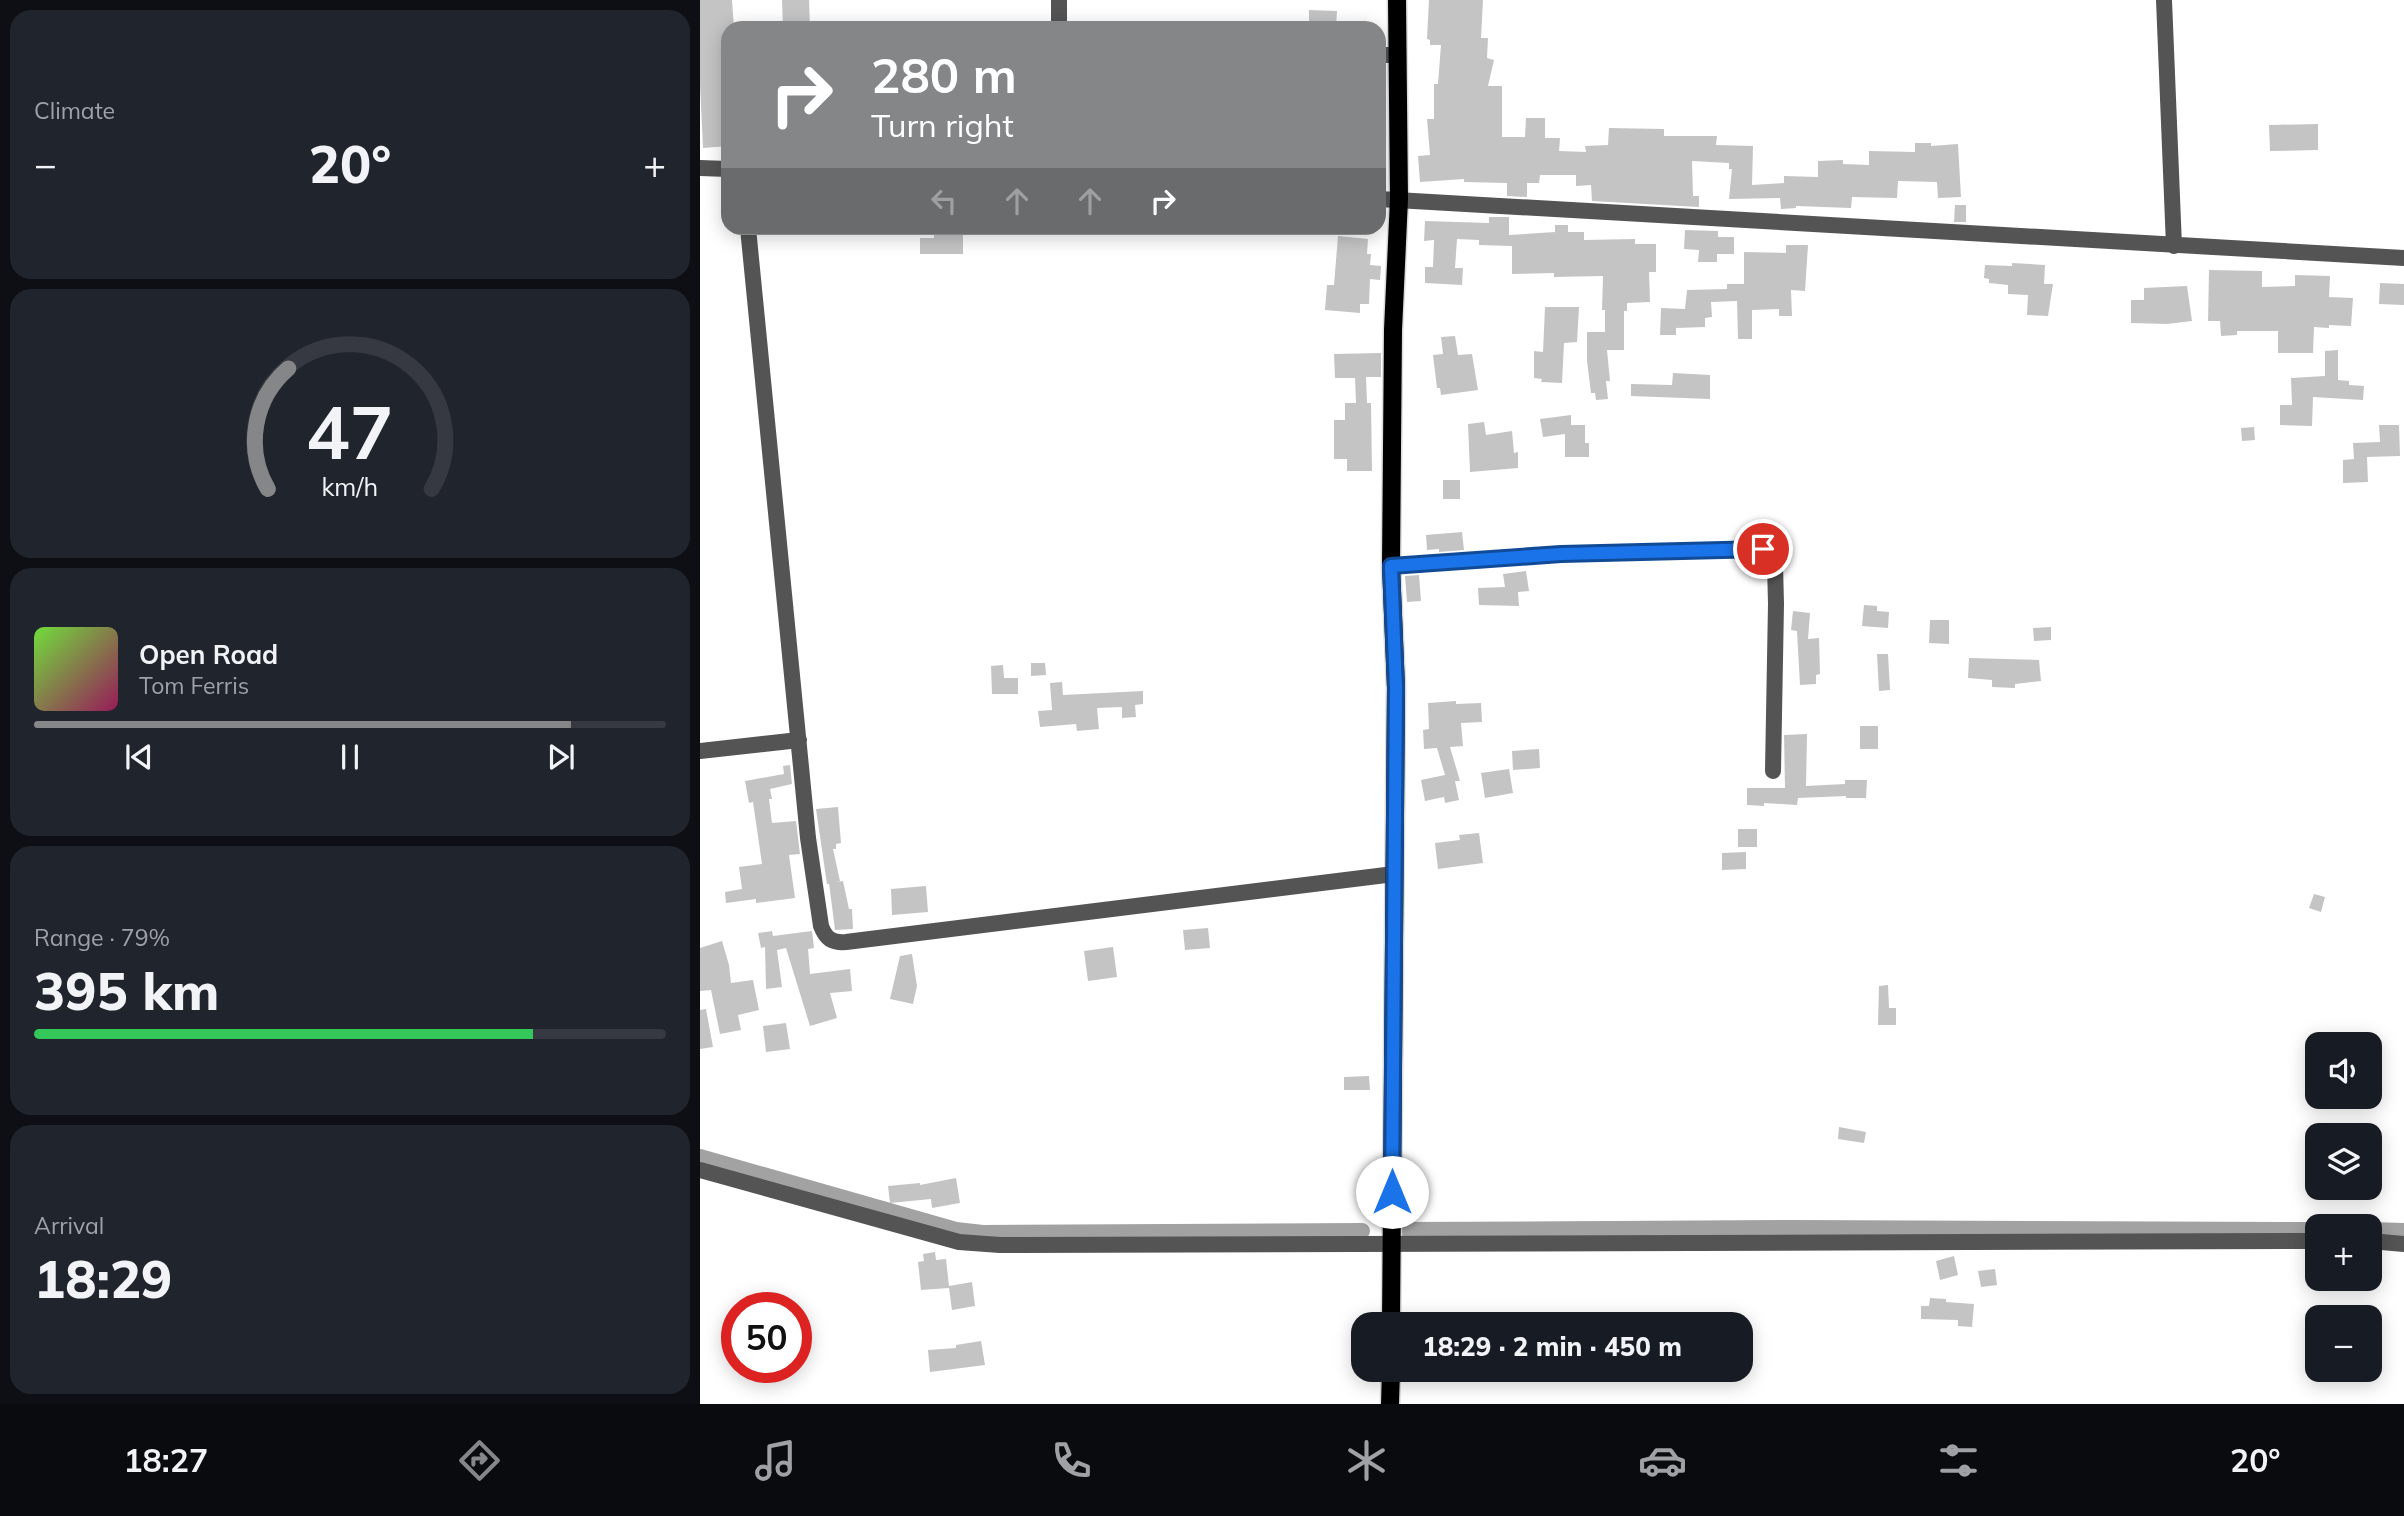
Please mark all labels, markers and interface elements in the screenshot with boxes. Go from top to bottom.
text: 280 m [871,44,1017,105]
icon: right [756,49,847,140]
text: Climate [34,96,115,125]
text: Turn right [871,105,1014,145]
text: 20° [309,131,391,196]
text: − [34,140,57,188]
text: + [643,140,666,188]
icon: left [925,182,963,220]
icon: ahead [998,182,1036,220]
icon: ahead [1071,182,1109,220]
icon: right [1144,182,1182,220]
text: 47 [306,387,394,478]
text: km/h [322,471,378,502]
pin [1733,519,1793,579]
icon: arrive [1744,530,1782,568]
text: Open Road [139,638,278,671]
text: Tom Ferris [139,671,249,700]
icon: previous [120,738,158,776]
icon: pause [331,738,369,776]
icon: next [542,738,580,776]
text: Range · 79% [34,923,170,952]
text: 395 km [34,958,219,1023]
map controls [2305,1032,2382,1382]
button: sound [2305,1032,2382,1109]
button: layers [2305,1123,2382,1200]
position arrow [1355,1155,1429,1229]
text: Arrival [34,1211,104,1240]
button: + [2305,1214,2382,1291]
text: 18:29 [34,1246,172,1311]
speed limit sign: 50 [721,1292,812,1383]
button: − [2305,1305,2382,1382]
text: 18:29 · 2 min · 450 m [1422,1330,1682,1363]
icon: directions [455,1436,504,1485]
icon: music [751,1436,800,1485]
icon: phone [1047,1436,1096,1485]
icon: climate [1342,1436,1391,1485]
icon: car [1638,1436,1687,1485]
icon: filters [1934,1436,1983,1485]
text: 18:27 [123,1440,208,1480]
text: 20° [2230,1440,2280,1480]

